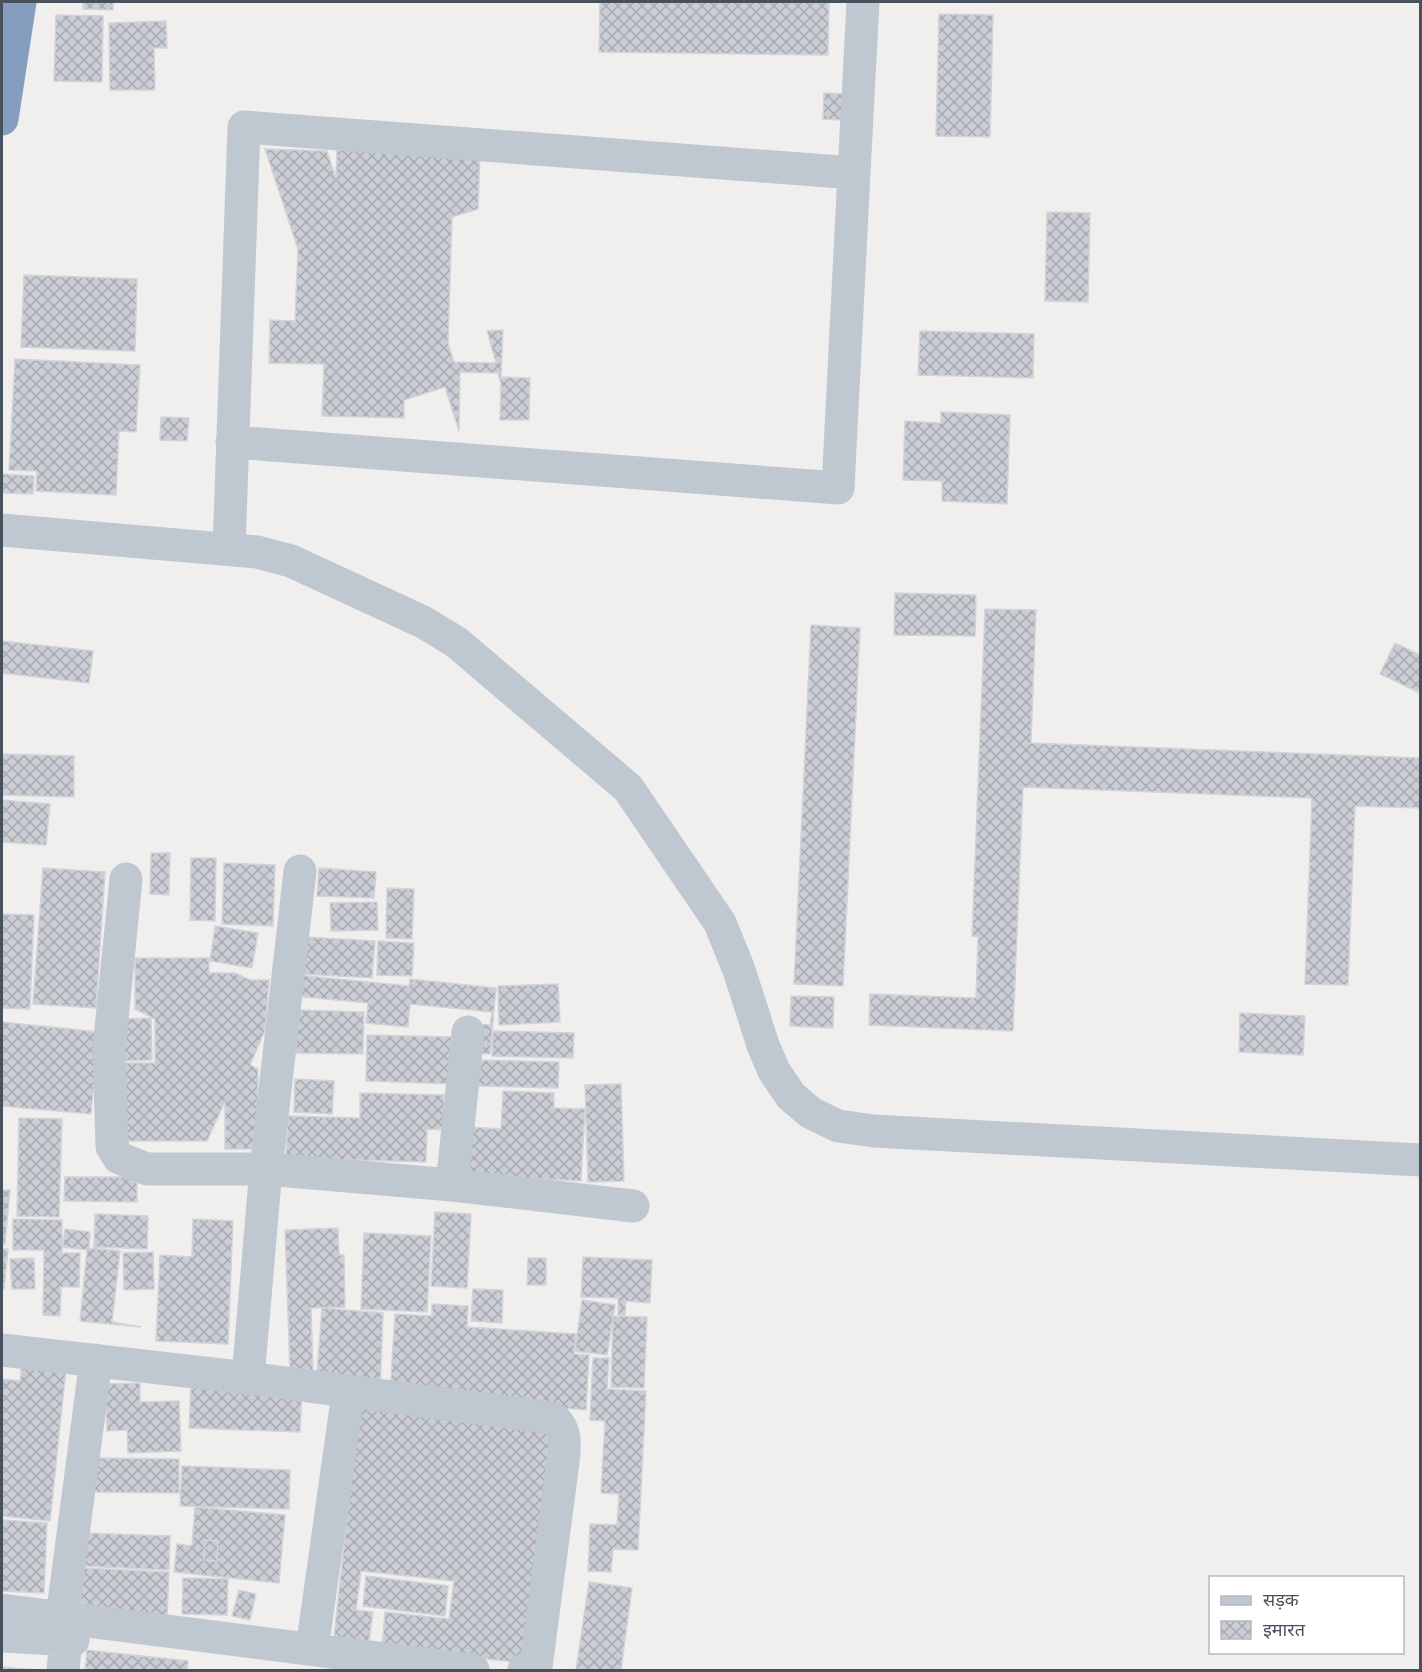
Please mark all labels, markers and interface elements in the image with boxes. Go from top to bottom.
legend [1209,1576,1404,1654]
text: सड़क [1263,1587,1300,1611]
text: इमारत [1263,1617,1306,1641]

